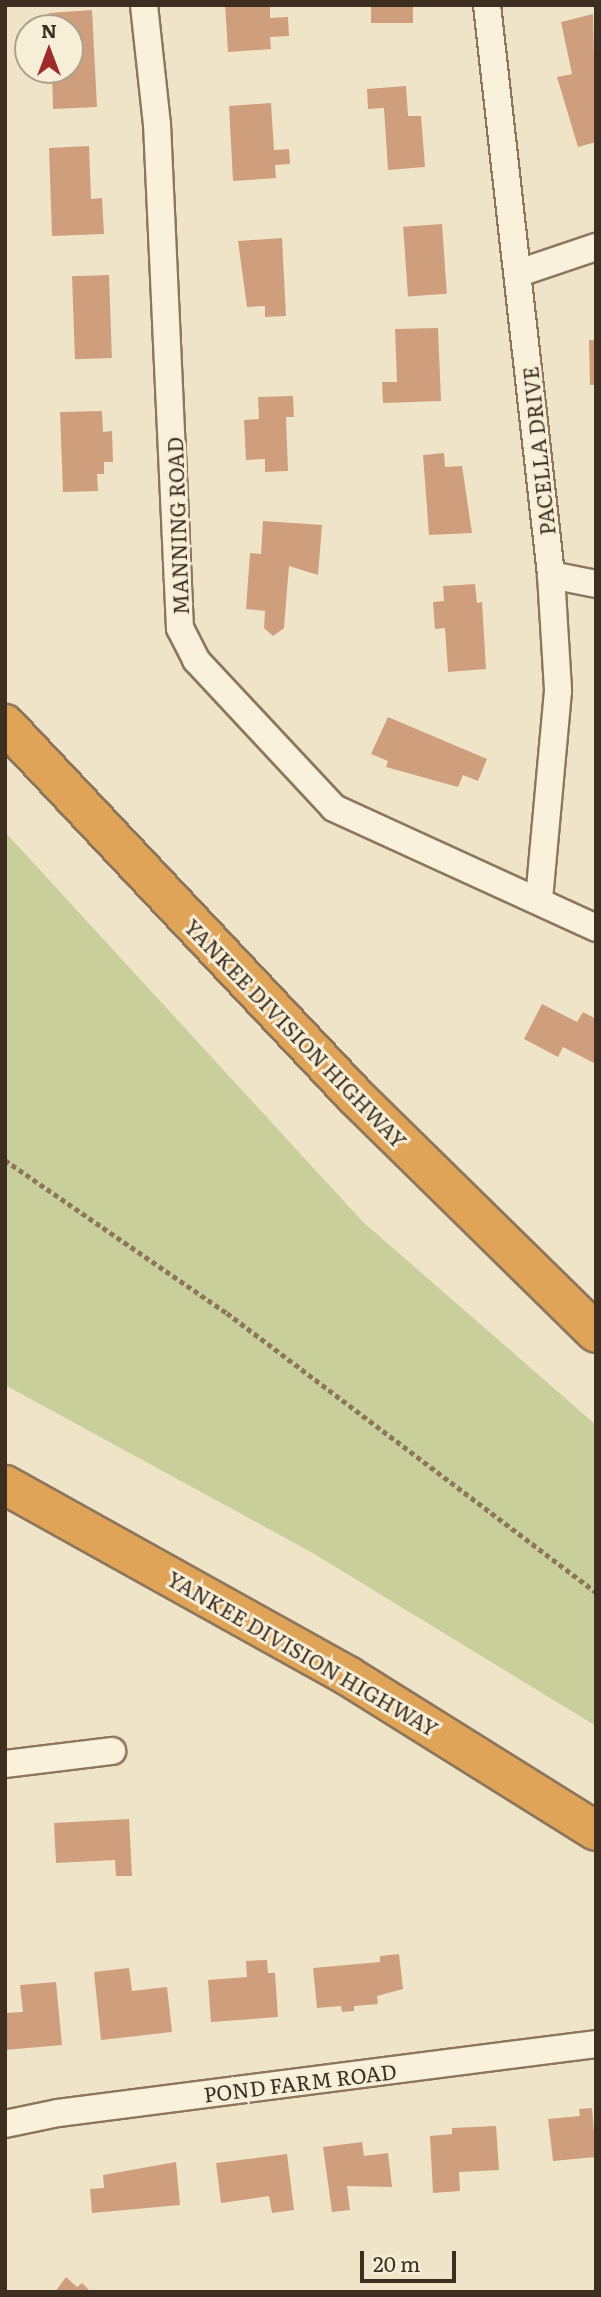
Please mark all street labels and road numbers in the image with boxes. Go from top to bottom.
street label: PACELLA DRIVE [517,365,559,537]
street label: MANNING ROAD [161,436,193,616]
street label: YANKEE DIVISION HIGHWAY [180,913,412,1153]
street label: YANKEE DIVISION HIGHWAY [163,1565,443,1741]
street label: POND FARM ROAD [202,2058,398,2106]

